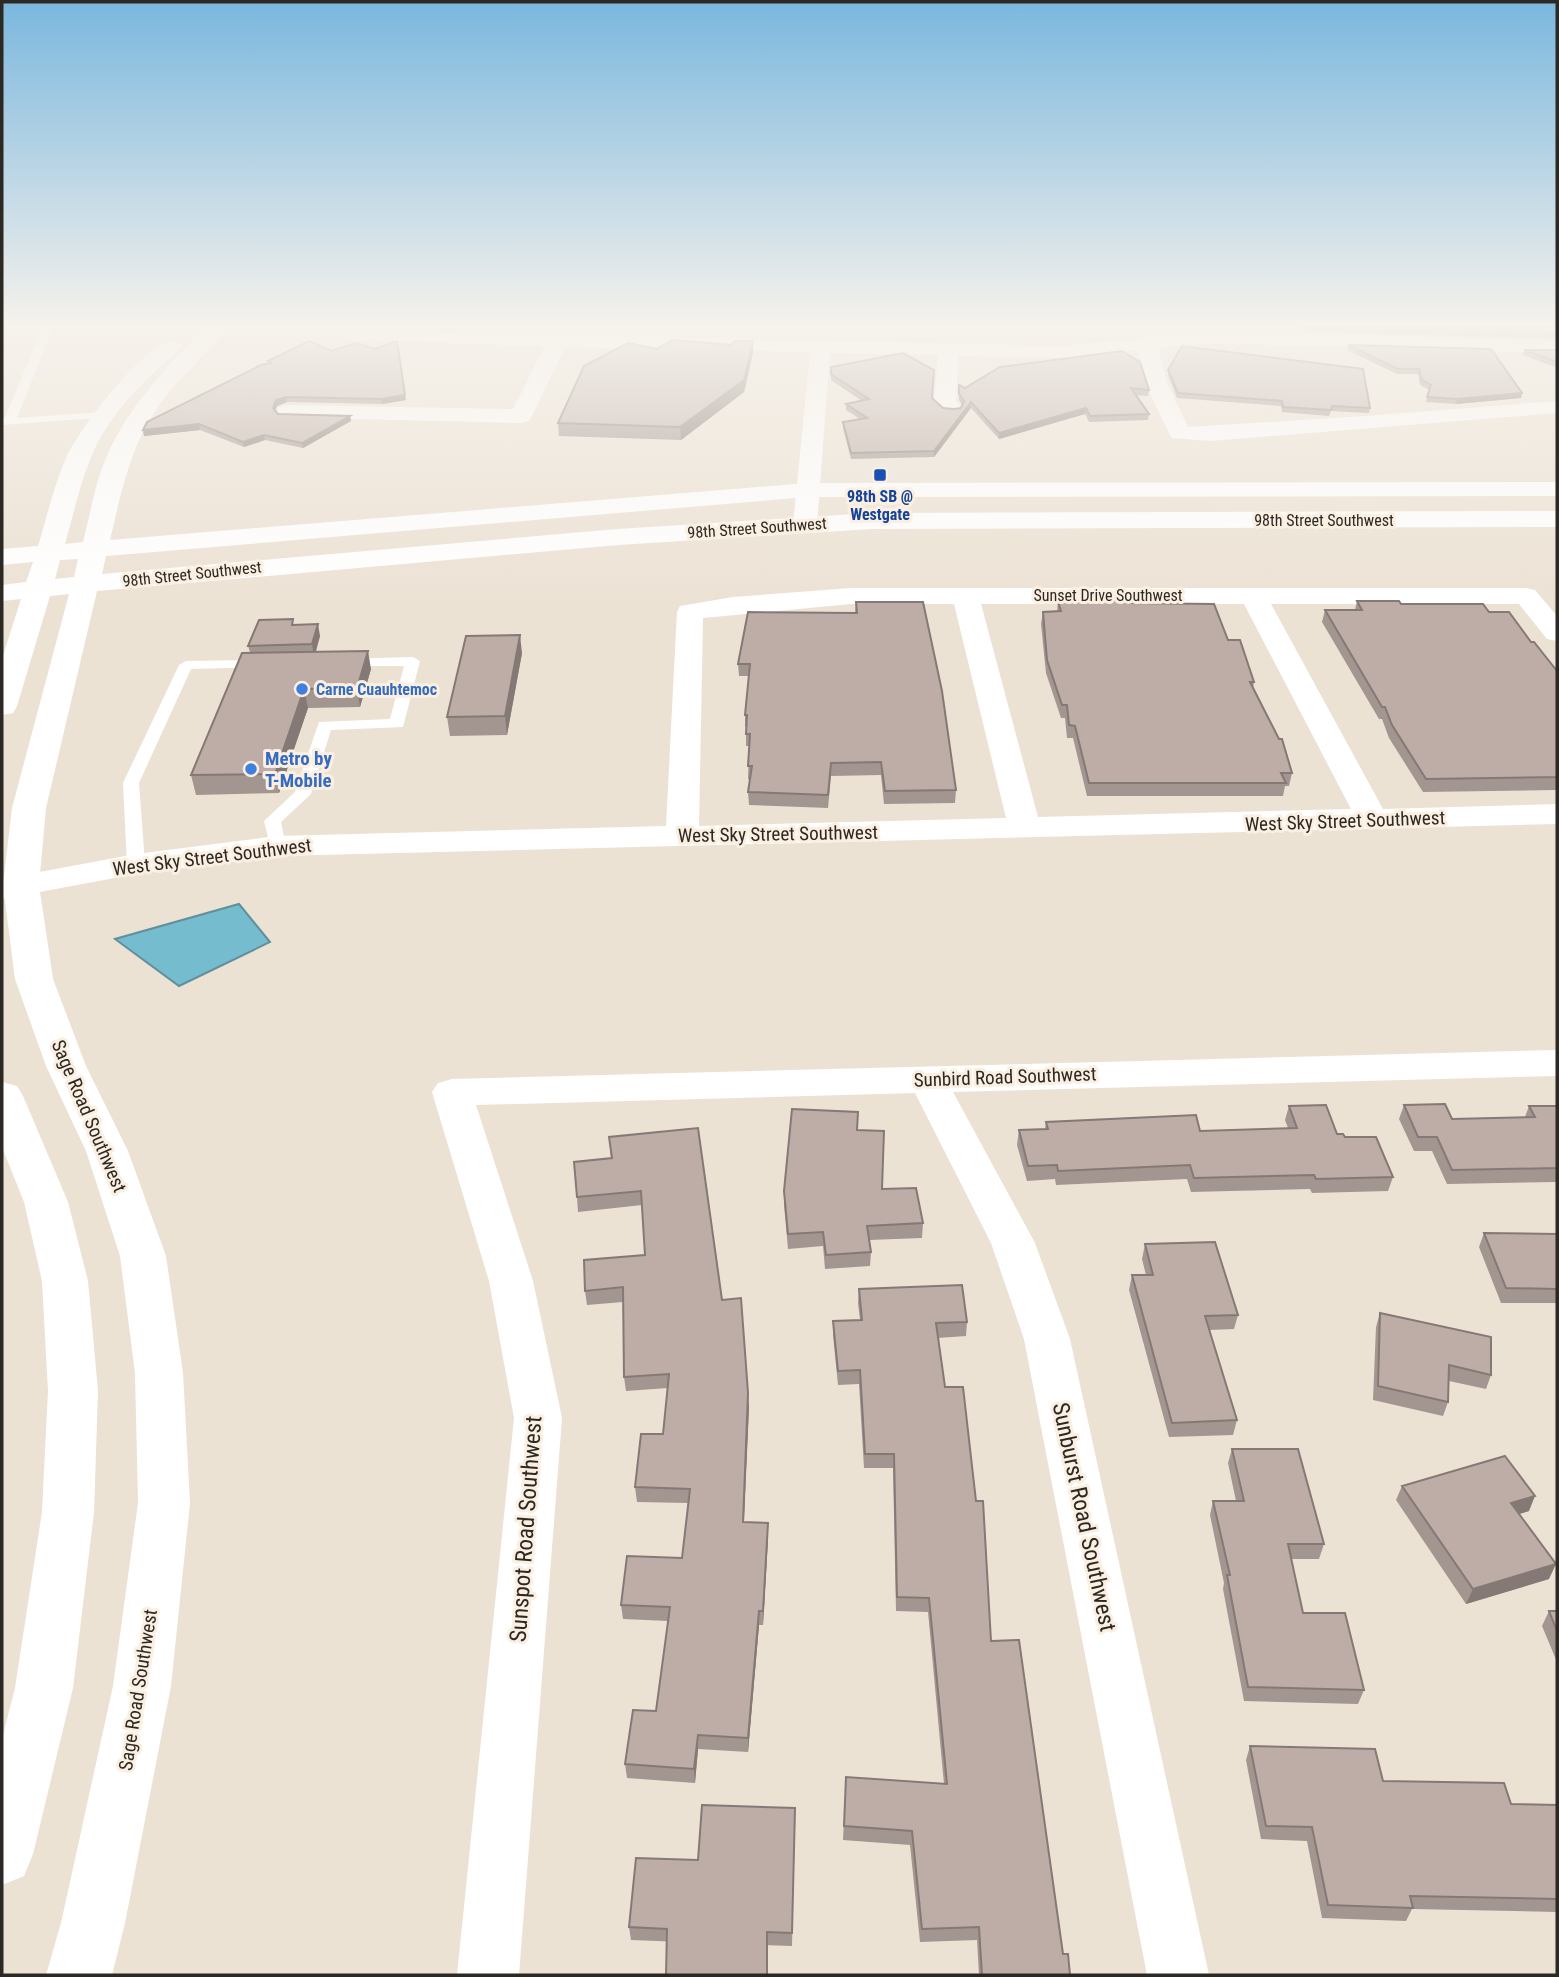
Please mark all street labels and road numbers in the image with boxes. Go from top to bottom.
street label: 98th Street Southwest [1254,511,1394,530]
street label: 98th Street Southwest [687,514,828,542]
street label: 98th Street Southwest [122,557,263,591]
street label: Sunset Drive Southwest [1033,586,1183,605]
street label: West Sky Street Southwest [1245,806,1445,836]
street label: West Sky Street Southwest [678,821,878,847]
street label: West Sky Street Southwest [111,833,313,881]
street label: Sage Road Southwest [47,1036,131,1196]
street label: Sunbird Road Southwest [913,1062,1097,1092]
street label: Sunburst Road Southwest [1047,1400,1121,1634]
street label: Sunspot Road Southwest [505,1415,547,1643]
street label: Sage Road Southwest [114,1608,162,1772]

